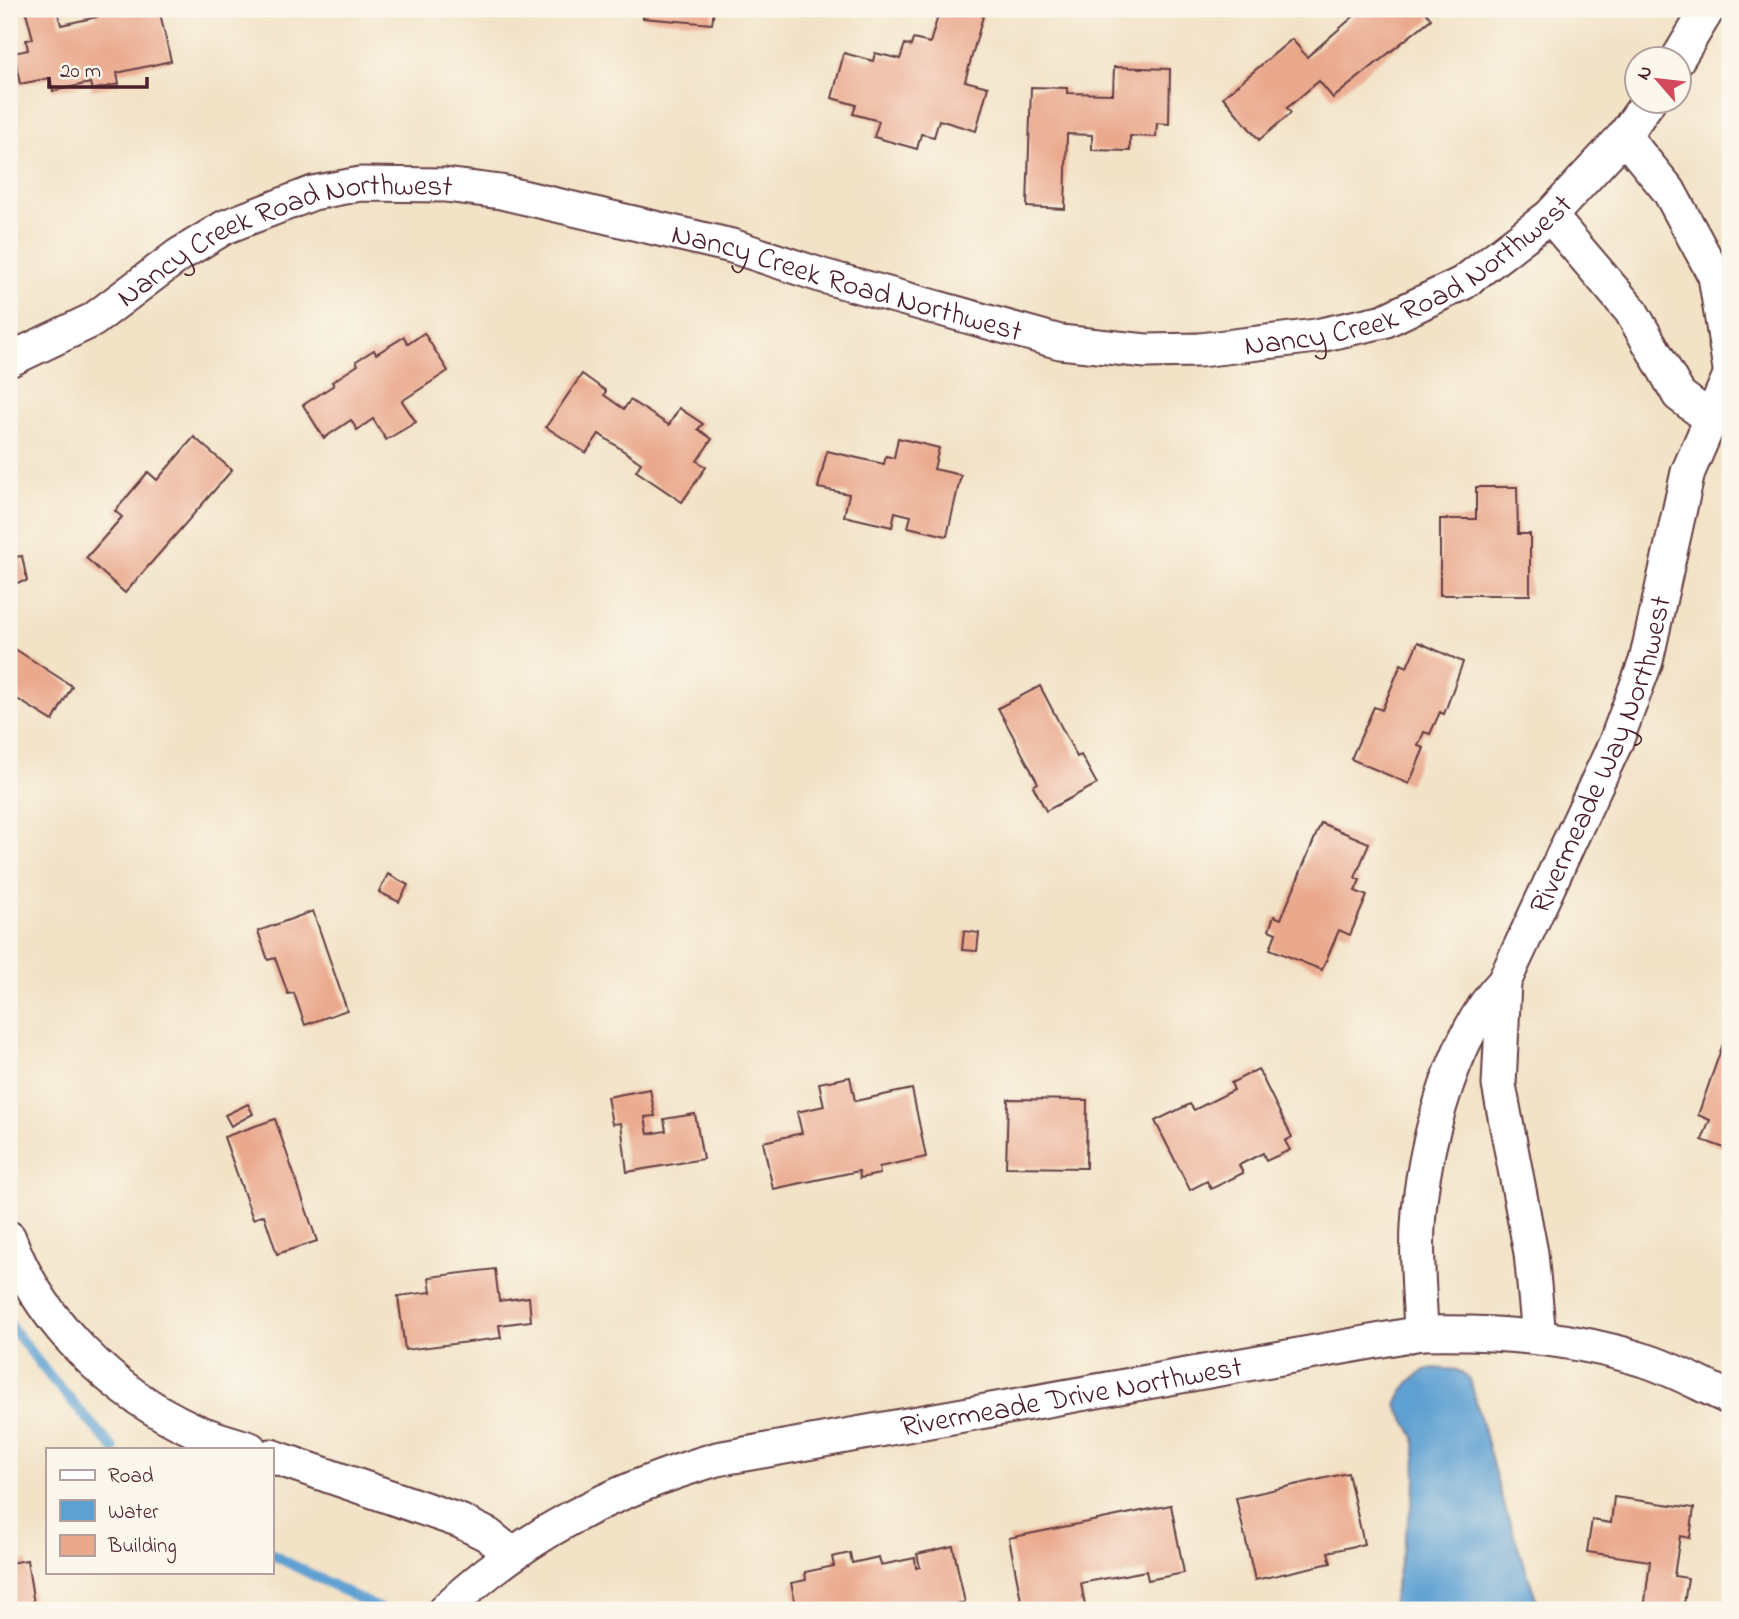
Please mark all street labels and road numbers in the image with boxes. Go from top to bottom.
street label: Nancy Creek Road Northwest [108,165,455,320]
street label: Nancy Creek Road Northwest [1242,186,1584,369]
street label: Nancy Creek Road Northwest [667,214,1027,355]
street label: Rivermeade Way Northwest [1520,592,1685,922]
street label: Rivermeade Drive Northwest [897,1346,1246,1451]

